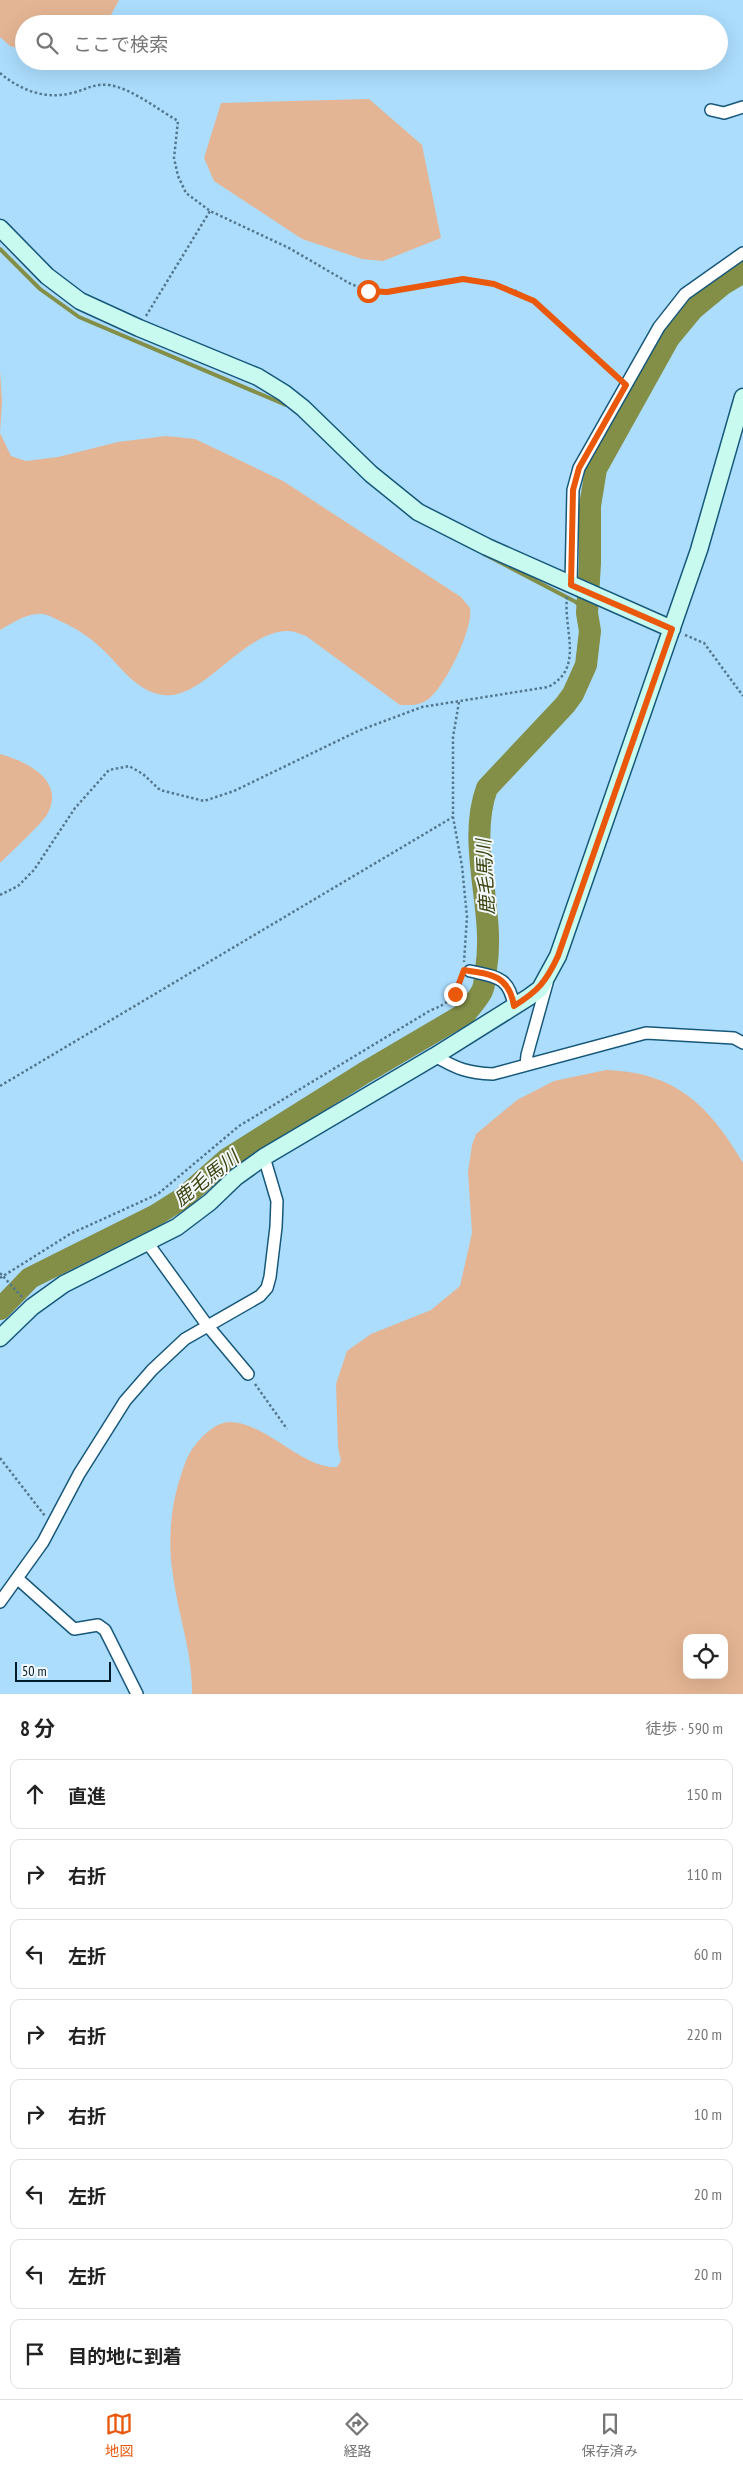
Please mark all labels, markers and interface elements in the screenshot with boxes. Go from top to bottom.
search box [15,15,728,70]
icon: search [33,29,61,57]
text: ここで検索 [73,32,168,56]
route start [357,280,380,303]
water label: 鹿毛馬川 [471,836,499,916]
route end [444,983,467,1006]
water label: 鹿毛馬川 [169,1144,245,1211]
map controls [683,1634,728,1679]
button: locate [683,1634,728,1679]
scale bar [15,1659,111,1682]
text: 50 m [22,1662,47,1680]
text: 8 分 [20,1715,55,1742]
text: 徒歩 · 590 m [645,1718,723,1738]
icon: ahead [21,1780,49,1808]
text: 直進 [68,1784,106,1808]
text: 150 m [687,1784,722,1804]
icon: right [21,1860,49,1888]
text: 右折 [68,1864,106,1888]
text: 110 m [687,1864,722,1884]
icon: left [21,1940,49,1968]
text: 左折 [68,1944,106,1968]
text: 60 m [694,1944,722,1964]
icon: right [21,2020,49,2048]
text: 右折 [68,2024,106,2048]
text: 220 m [687,2024,722,2044]
icon: right [21,2100,49,2128]
text: 右折 [68,2104,106,2128]
text: 10 m [694,2104,722,2124]
icon: left [21,2180,49,2208]
text: 左折 [68,2184,106,2208]
text: 20 m [694,2184,722,2204]
icon: left [21,2260,49,2288]
text: 左折 [68,2264,106,2288]
text: 20 m [694,2264,722,2284]
icon: arrive [21,2340,49,2368]
text: 目的地に到着 [68,2344,182,2368]
tab: 地図 [105,2410,133,2460]
tab: 経路 [343,2410,371,2460]
tab: 保存済み [582,2410,638,2460]

